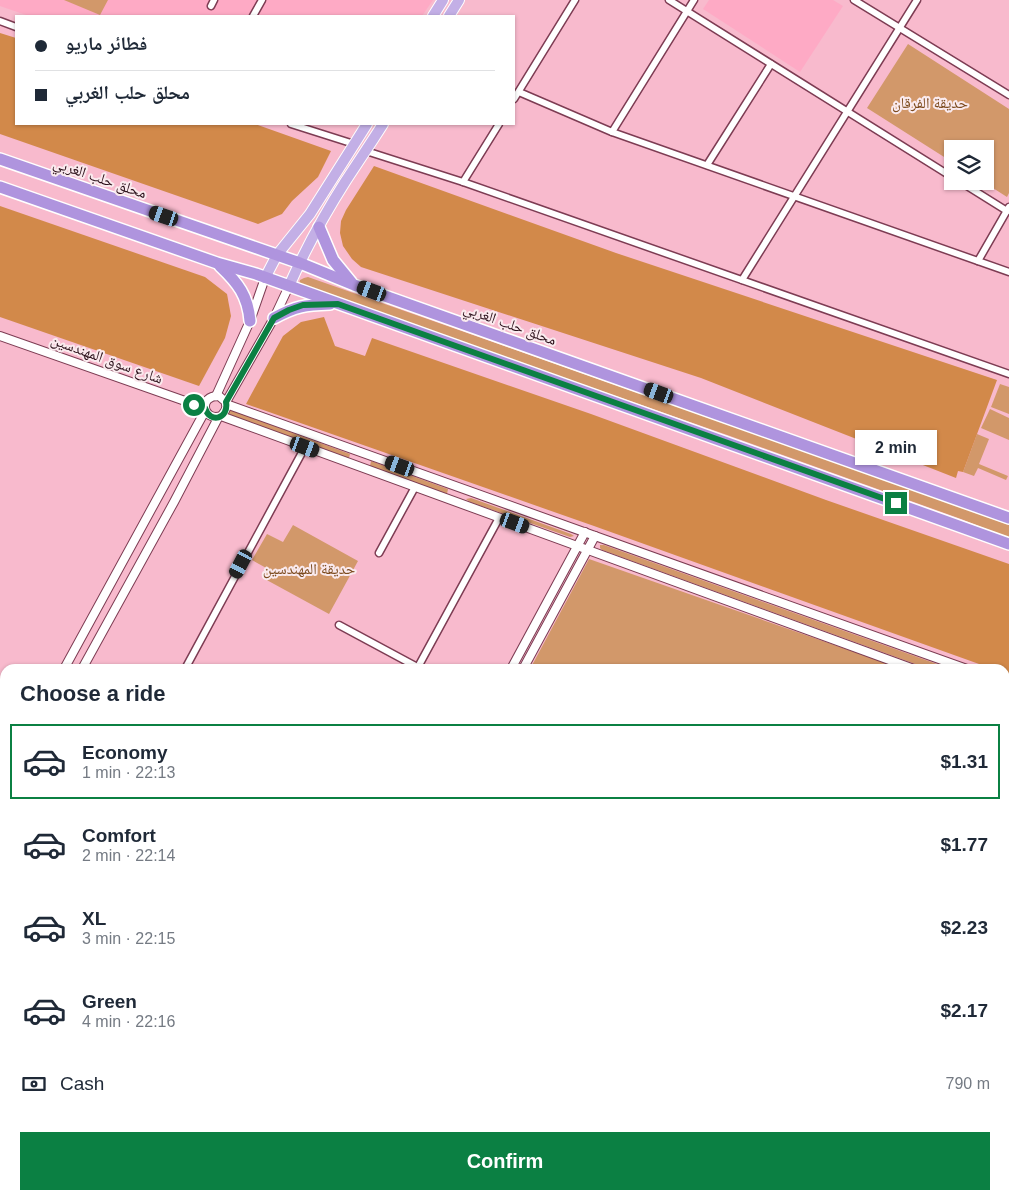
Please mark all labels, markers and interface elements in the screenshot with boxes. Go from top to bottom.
text: فطائر ماريو [65,33,147,54]
text: محلق حلب الغربي [65,82,190,103]
park label: حديقة الفرقان [892,94,968,113]
map controls [944,140,994,190]
button: layers [944,140,994,190]
street label: محلق حلب الغربي [50,154,149,205]
car [147,204,180,228]
car [355,279,388,303]
street label: محلق حلب الغربي [460,299,559,352]
street label: شارع سوق المهندسين [48,330,165,389]
car [642,381,675,405]
route start [183,394,205,416]
callout: 2 min [855,430,937,466]
car [288,435,321,459]
text: 2 min [875,439,917,456]
car [383,454,416,478]
route end [885,492,907,514]
car [498,511,531,535]
car [227,547,254,581]
park label: حديقة المهندسين [263,560,356,579]
text: Choose a ride [20,681,165,706]
icon: car [22,739,67,784]
text: Economy [82,742,168,763]
text: $1.31 [940,751,988,772]
text: 1 min · 22:13 [82,764,175,781]
icon: car [22,822,67,867]
text: Comfort [82,825,156,846]
text: $1.77 [940,834,988,855]
text: 2 min · 22:14 [82,847,175,864]
icon: car [22,905,67,950]
text: XL [82,908,106,929]
text: $2.23 [940,917,988,938]
text: 3 min · 22:15 [82,930,175,947]
icon: car [22,988,67,1033]
text: Green [82,991,137,1012]
text: $2.17 [940,1000,988,1021]
text: 4 min · 22:16 [82,1013,175,1030]
icon: cash [20,1070,48,1098]
text: Cash [60,1073,104,1094]
text: 790 m [946,1075,990,1092]
button: Confirm [20,1132,990,1190]

